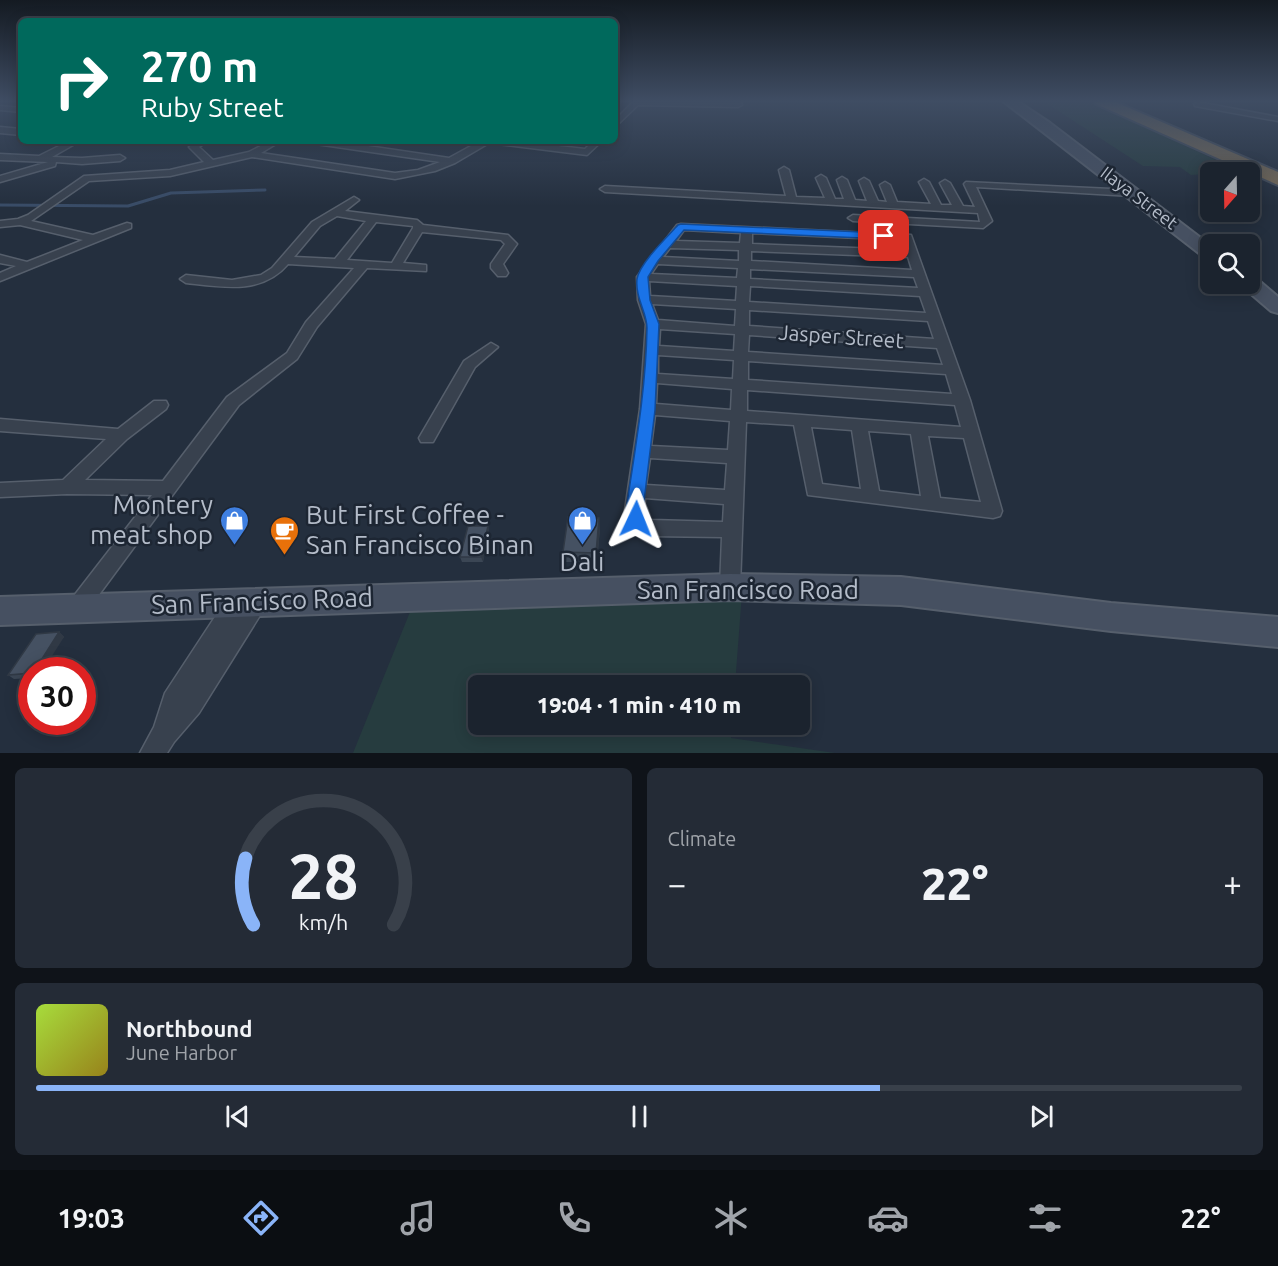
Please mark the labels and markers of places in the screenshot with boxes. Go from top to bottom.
pin [858,210,909,261]
place label: Montery meat shop [90,490,213,549]
place label: But First Coffee - San Francisco Binan [306,500,534,559]
shop icon: Montery meat shop [218,504,250,546]
shop icon: Dali [566,504,598,546]
cafe icon: But First Coffee - San Francisco Binan [269,514,301,556]
place label: Dali [560,547,604,576]

